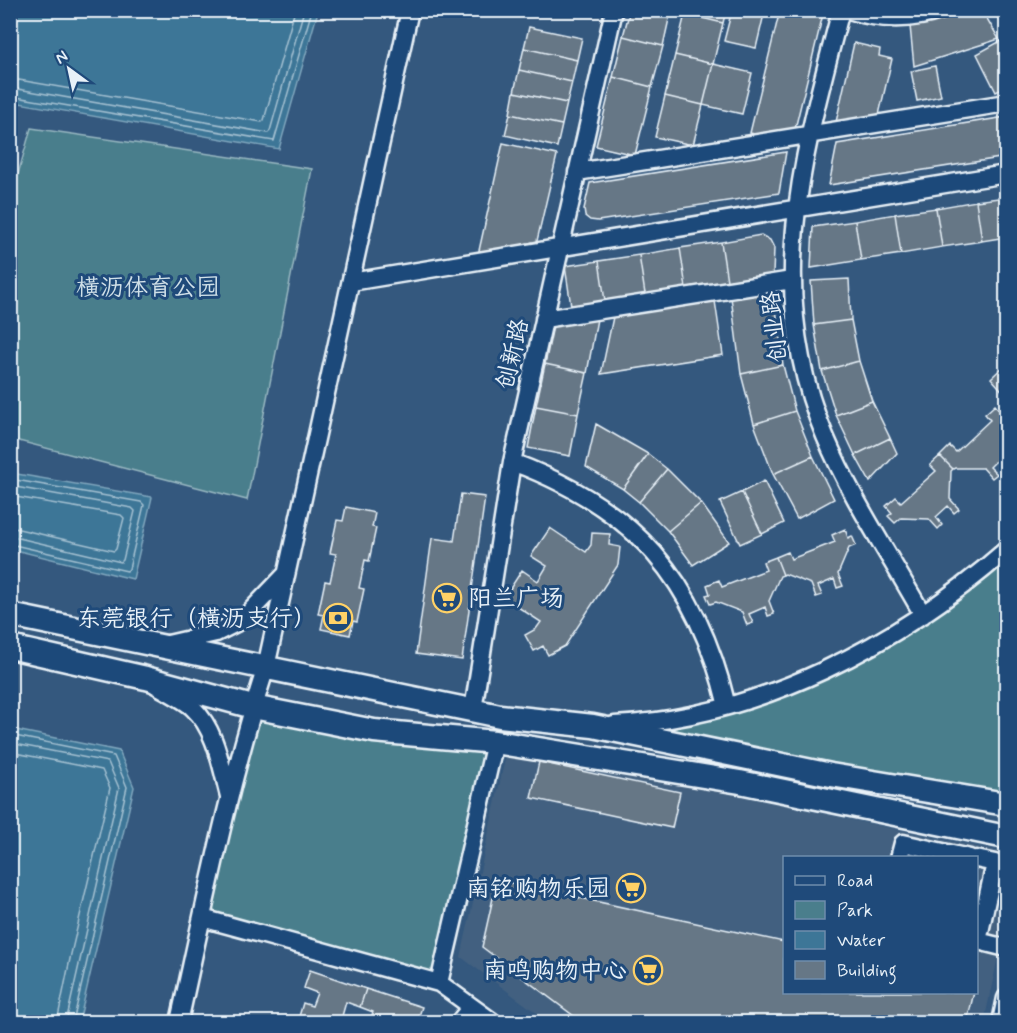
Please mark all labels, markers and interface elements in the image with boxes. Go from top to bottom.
north arrow [39,39,99,99]
text: N [51,46,72,69]
park label: 横沥体育公园 [76,273,220,304]
street label: 创业路 [756,289,795,364]
street label: 创新路 [490,316,537,393]
supermarket icon: 阳兰广场 [431,582,463,614]
place label: 阳兰广场 [468,584,564,615]
bank icon: 东莞银行（横沥支行） [322,602,354,634]
place label: 东莞银行（横沥支行） [77,604,317,635]
legend [783,856,978,994]
text: Road [837,869,873,893]
supermarket icon: 南铭购物乐园 [615,872,647,904]
place label: 南铭购物乐园 [466,874,610,905]
text: Park [837,899,873,923]
text: Water [837,929,886,953]
supermarket icon: 南鸣购物中心 [632,954,664,986]
place label: 南鸣购物中心 [483,956,627,987]
text: Building [837,959,897,985]

